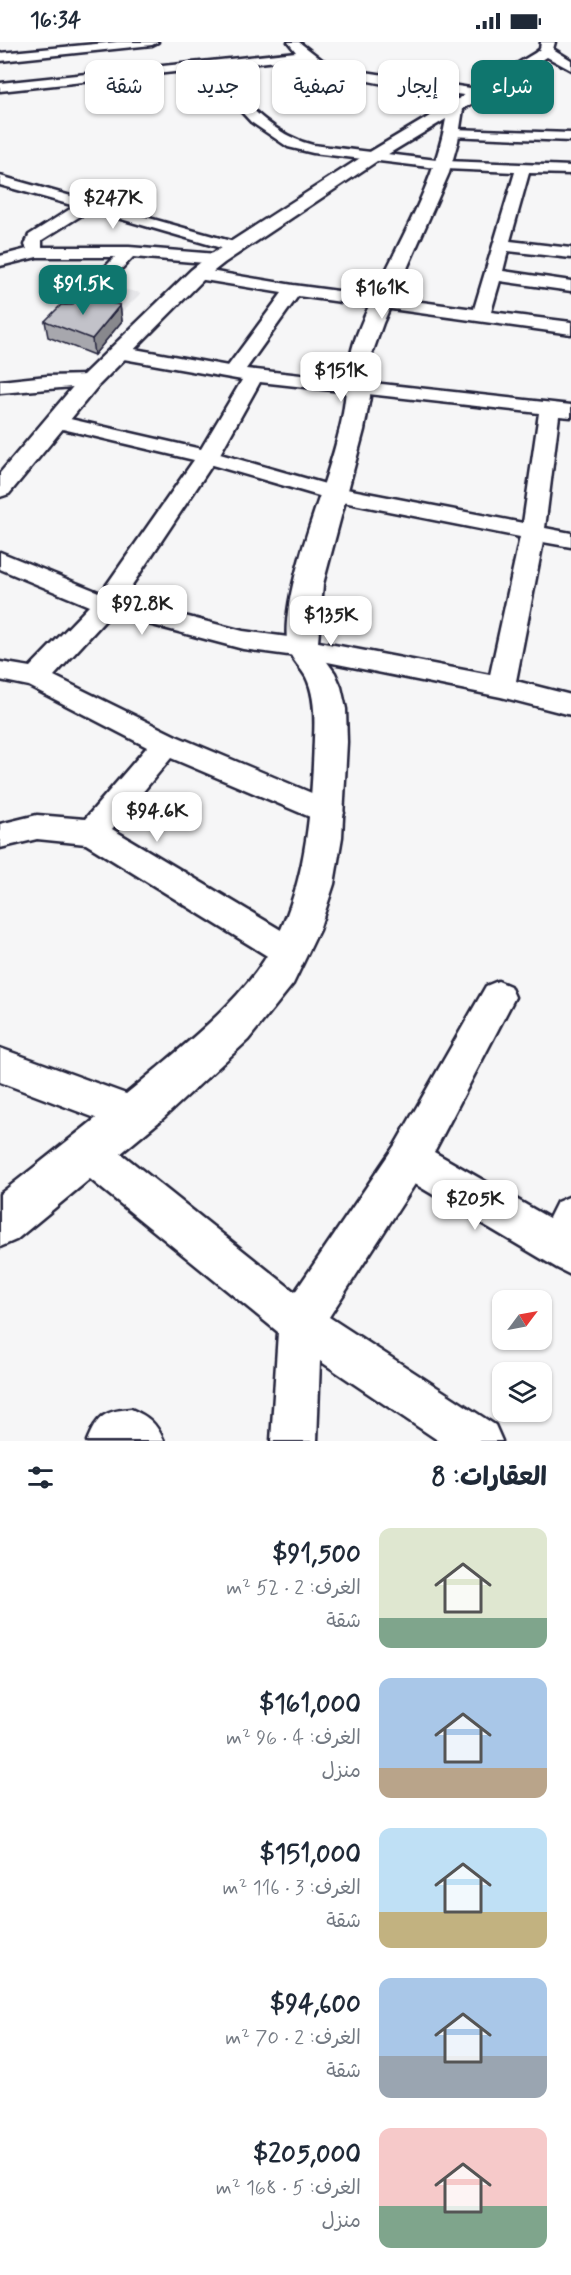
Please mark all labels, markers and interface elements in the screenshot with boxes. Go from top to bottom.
text: 16:34 [30,7,81,35]
chip: شقة [85,60,164,114]
chip: جديد [176,60,260,114]
chip: تصفية [272,60,366,114]
chip: إيجار [378,60,459,114]
chip: شراء [471,60,554,114]
pin: $247K [71,179,155,230]
text: $247K [84,185,142,212]
pin: $91.5K [34,265,132,316]
pin: $161K [340,269,424,320]
text: $91.5K [53,271,113,298]
text: $161K [355,275,409,302]
pin: $151K [299,352,383,403]
text: $151K [314,358,368,385]
pin: $92.8K [93,585,191,636]
text: $92.8K [111,591,173,618]
pin: $135K [289,596,373,647]
text: $135K [304,602,358,629]
pin: $94.6K [108,792,206,843]
text: $94.6K [126,798,188,825]
pin: $205K [433,1180,517,1231]
text: $205K [446,1186,504,1213]
north arrow [492,1290,552,1350]
map controls [492,1290,552,1422]
button: layers [492,1362,552,1422]
icon: filters [24,1461,57,1494]
text: العقارات: 8 [431,1461,547,1495]
text: $91,500 [272,1538,361,1572]
icon: home [427,1552,499,1624]
text: الغرف: 2 · 52 m² [226,1575,361,1602]
text: شقة [326,1608,361,1635]
text: $161,000 [259,1688,361,1722]
icon: home [427,1702,499,1774]
text: الغرف: 4 · 96 m² [226,1725,361,1752]
text: منزل [322,1758,361,1785]
text: $151,000 [259,1838,361,1872]
icon: home [427,1852,499,1924]
text: الغرف: 3 · 116 m² [223,1875,361,1902]
text: شقة [326,1908,361,1935]
text: $94,600 [270,1988,361,2022]
icon: home [427,2002,499,2074]
text: الغرف: 2 · 70 m² [225,2025,361,2052]
text: شقة [326,2058,361,2085]
text: $205,000 [253,2138,361,2172]
icon: home [427,2152,499,2224]
text: الغرف: 5 · 168 m² [216,2175,361,2202]
text: منزل [322,2208,361,2235]

